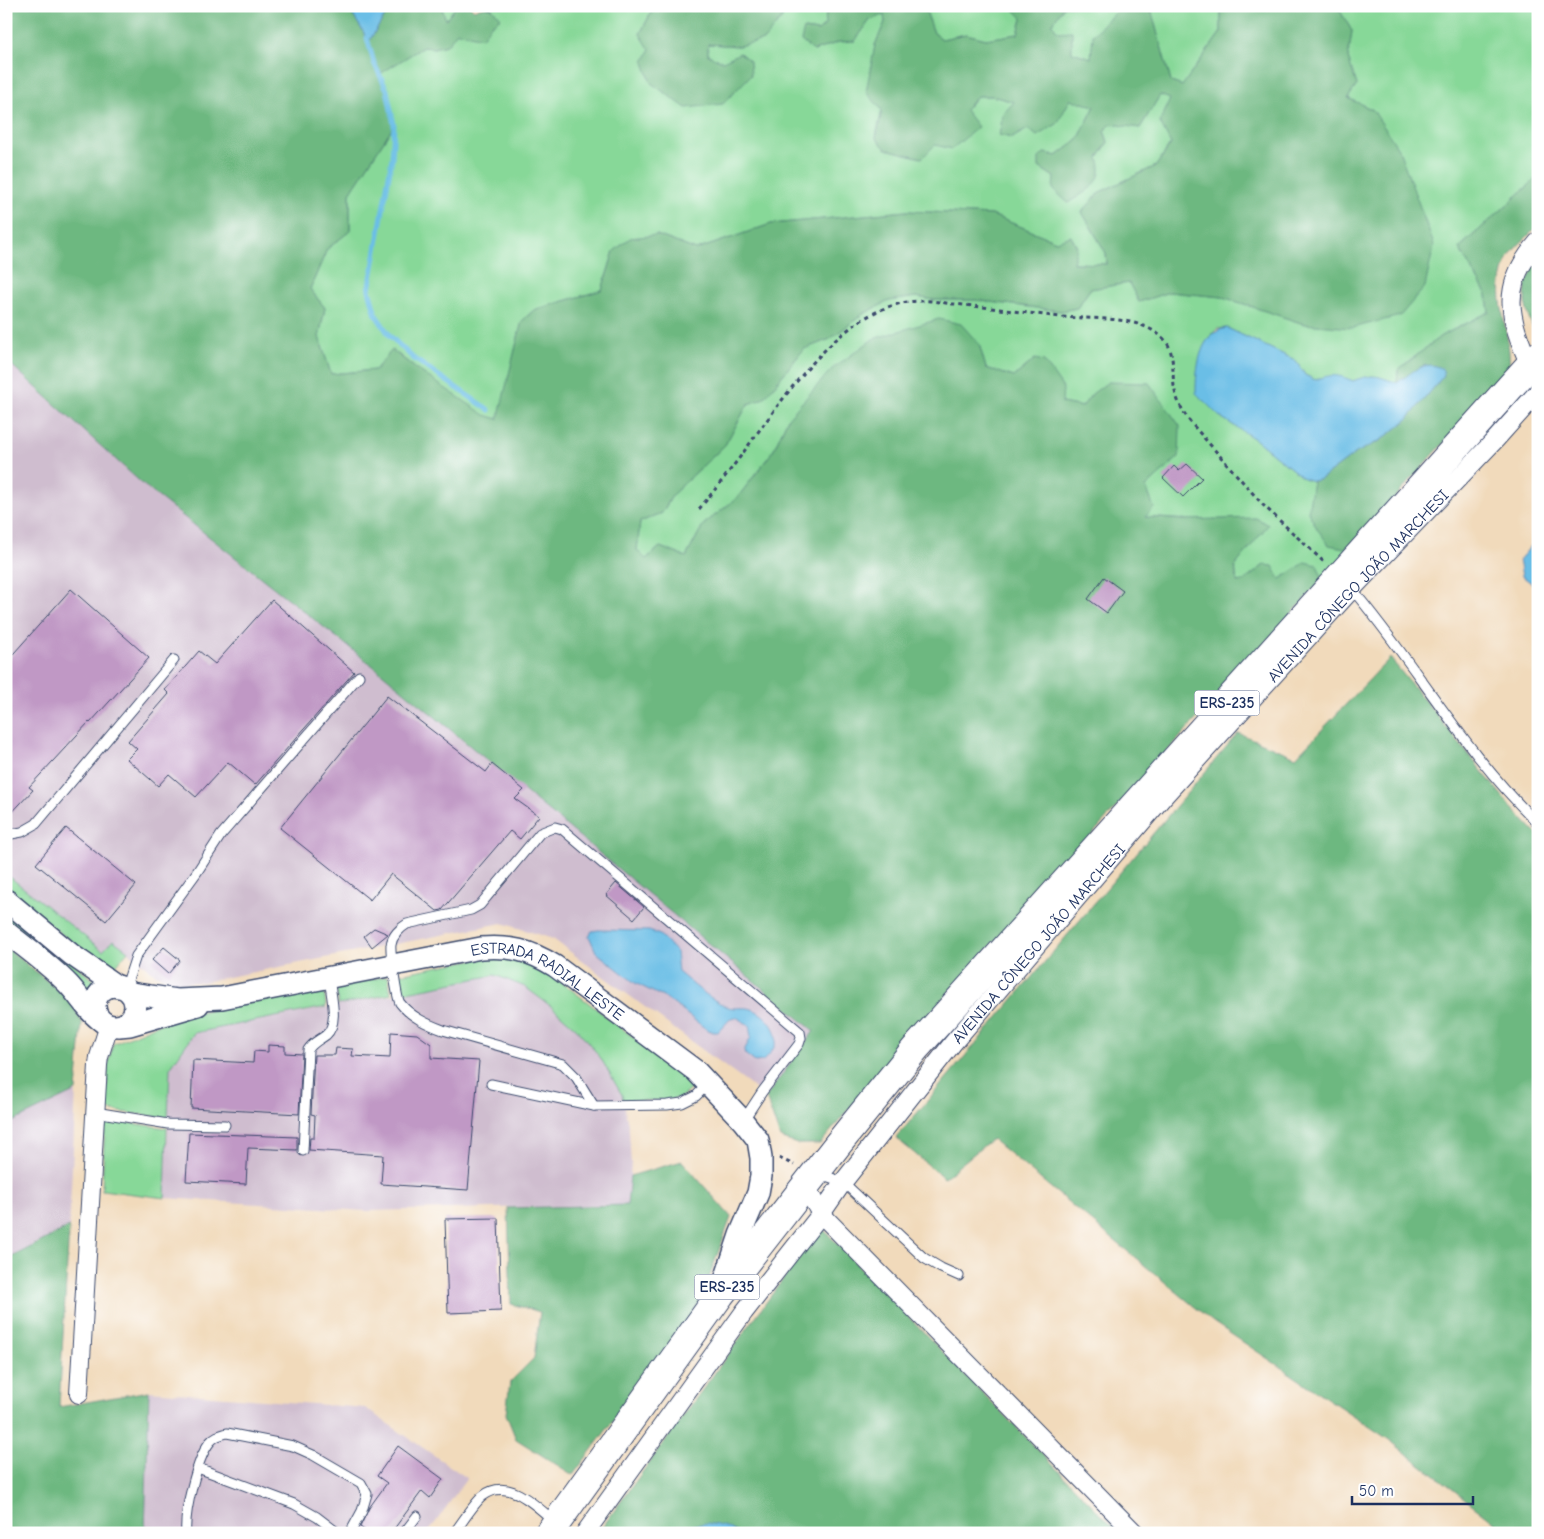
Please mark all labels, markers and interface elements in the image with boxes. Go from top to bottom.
street label: AVENIDA CÔNEGO JOÃO MARCHESI [1264,486,1453,686]
road number: ERS-235 [1194,690,1260,716]
street label: AVENIDA CÔNEGO JOÃO MARCHESI [949,841,1129,1047]
street label: ESTRADA RADIAL LESTE [469,939,628,1024]
road number: ERS-235 [694,1274,760,1300]
scale bar [1352,1474,1473,1506]
text: 50 m [1359,1482,1394,1500]

